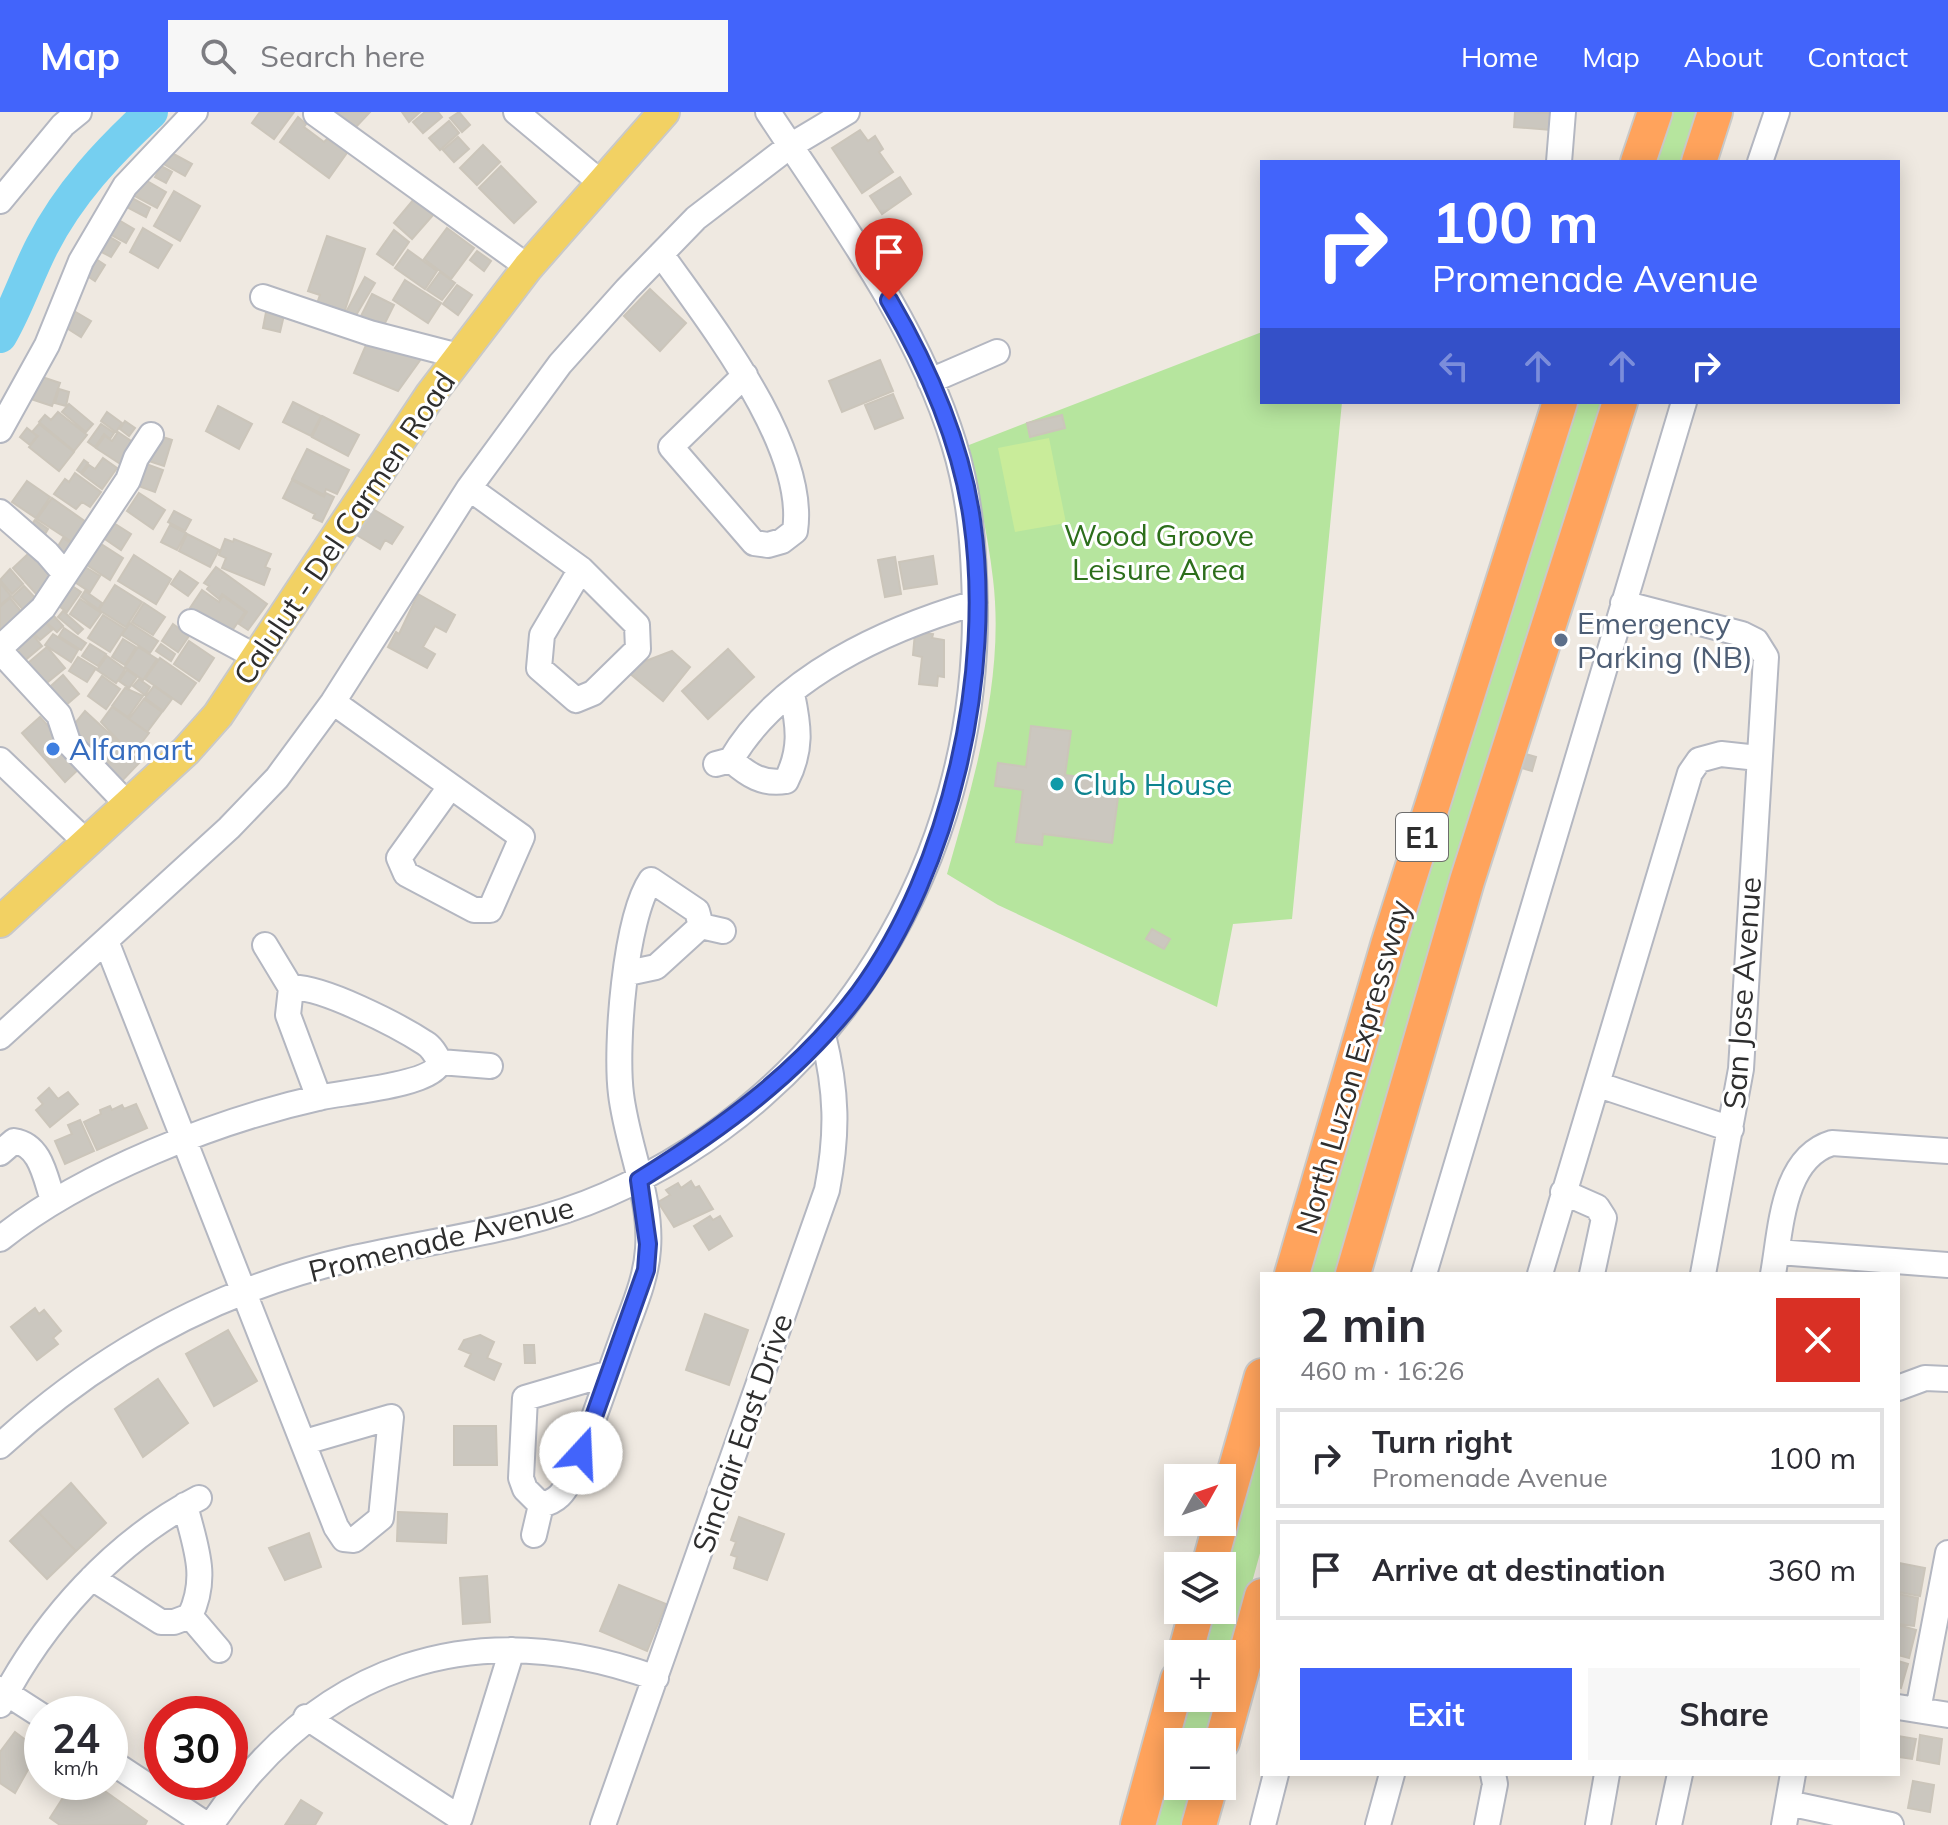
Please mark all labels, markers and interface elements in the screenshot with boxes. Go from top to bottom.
search box [168,20,728,92]
text: Map [40,32,120,80]
icon: search [196,34,240,78]
text: Search here [260,37,425,75]
text: Home [1461,39,1538,74]
text: Map [1582,39,1640,74]
text: About [1684,39,1763,74]
text: Contact [1807,39,1908,74]
text: 100 m [1432,187,1599,257]
icon: right [1300,192,1404,296]
pin [855,218,923,300]
icon: arrive [867,230,911,274]
text: Promenade Avenue [1432,256,1758,301]
icon: left [1432,344,1476,388]
icon: ahead [1516,344,1560,388]
icon: ahead [1600,344,1644,388]
icon: right [1684,344,1728,388]
street label: Calulut - Del Carmen Road [225,364,463,692]
park label: Wood Groove Leisure Area [1064,516,1254,588]
place label: Emergency Parking (NB) [1577,604,1753,676]
marker: Emergency Parking (NB) [1552,631,1570,649]
place label: Alfamart [69,730,193,768]
marker: Alfamart [44,740,62,758]
place label: Club House [1073,765,1232,803]
marker: Club House [1048,775,1066,793]
road number: E1 [1396,813,1448,861]
street label: San Jose Avenue [1715,876,1769,1110]
street label: North Luzon Expressway [1287,895,1419,1239]
street label: Promenade Avenue [304,1188,578,1290]
text: 2 min [1300,1294,1427,1354]
button: close [1776,1298,1860,1382]
street label: Sinclair East Drive [683,1309,801,1557]
text: 460 m · 16:26 [1300,1354,1464,1387]
position arrow [539,1411,623,1495]
text: Turn right [1372,1423,1512,1461]
icon: right [1304,1436,1348,1480]
text: 100 m [1768,1439,1856,1477]
text: Promenade Avenue [1372,1461,1608,1494]
north arrow [1164,1464,1236,1536]
map controls [1164,1464,1236,1800]
icon: arrive [1304,1548,1348,1592]
text: Arrive at destination [1372,1551,1666,1589]
text: 360 m [1768,1551,1856,1589]
button: layers [1164,1552,1236,1624]
button: + [1164,1640,1236,1712]
button: Exit [1300,1668,1572,1760]
button: Share [1588,1668,1860,1760]
speed limit sign: 30 [144,1696,248,1800]
text: 24 [52,1713,100,1763]
button: − [1164,1728,1236,1800]
text: km/h [53,1755,99,1780]

